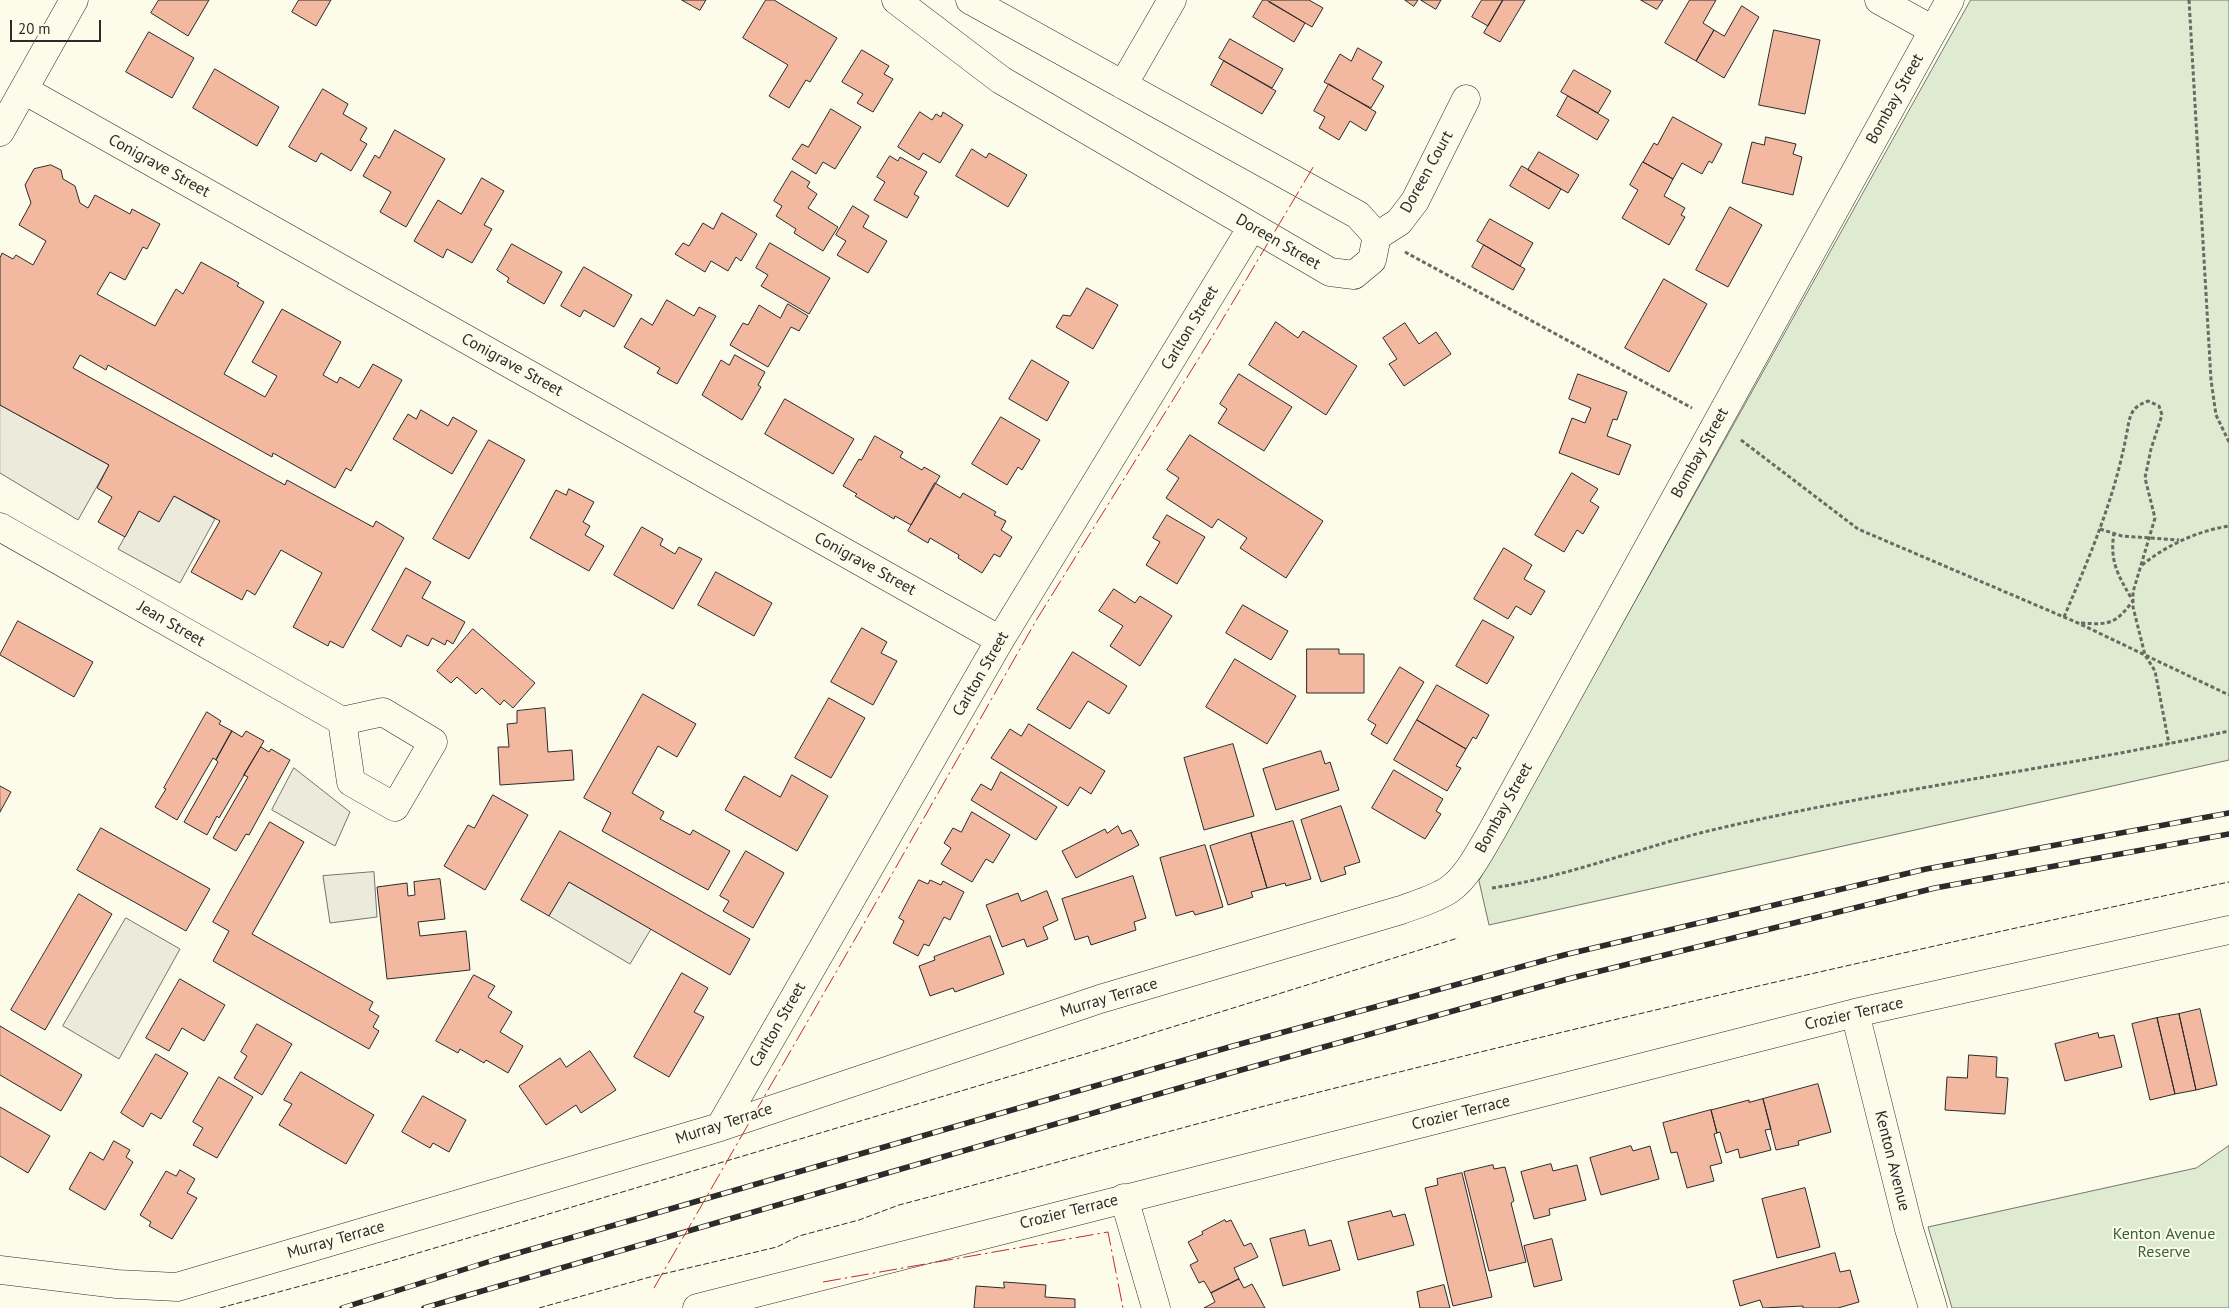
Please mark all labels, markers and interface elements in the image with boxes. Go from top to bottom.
scale bar [12,10,104,42]
text: 20 m [18,19,51,38]
street label: Bombay Street [1862,51,1928,147]
street label: Doreen Court [1397,128,1457,216]
street label: Conigrave Street [105,130,213,202]
street label: Doreen Street [1232,210,1324,274]
street label: Carlton Street [1157,283,1223,373]
street label: Conigrave Street [458,329,566,401]
street label: Bombay Street [1667,405,1733,501]
street label: Conigrave Street [811,528,919,600]
street label: Jean Street [134,597,208,651]
street label: Carlton Street [949,628,1013,720]
street label: Bombay Street [1471,760,1537,856]
street label: Murray Terrace [1058,974,1160,1022]
street label: Carlton Street [746,979,810,1071]
street label: Crozier Terrace [1803,993,1905,1035]
street label: Crozier Terrace [1410,1092,1512,1134]
street label: Murray Terrace [673,1099,775,1149]
street label: Kenton Avenue [1870,1109,1914,1213]
street label: Crozier Terrace [1018,1191,1120,1233]
street label: Murray Terrace [285,1217,387,1263]
park label: Kenton Avenue Reserve [2113,1224,2215,1262]

